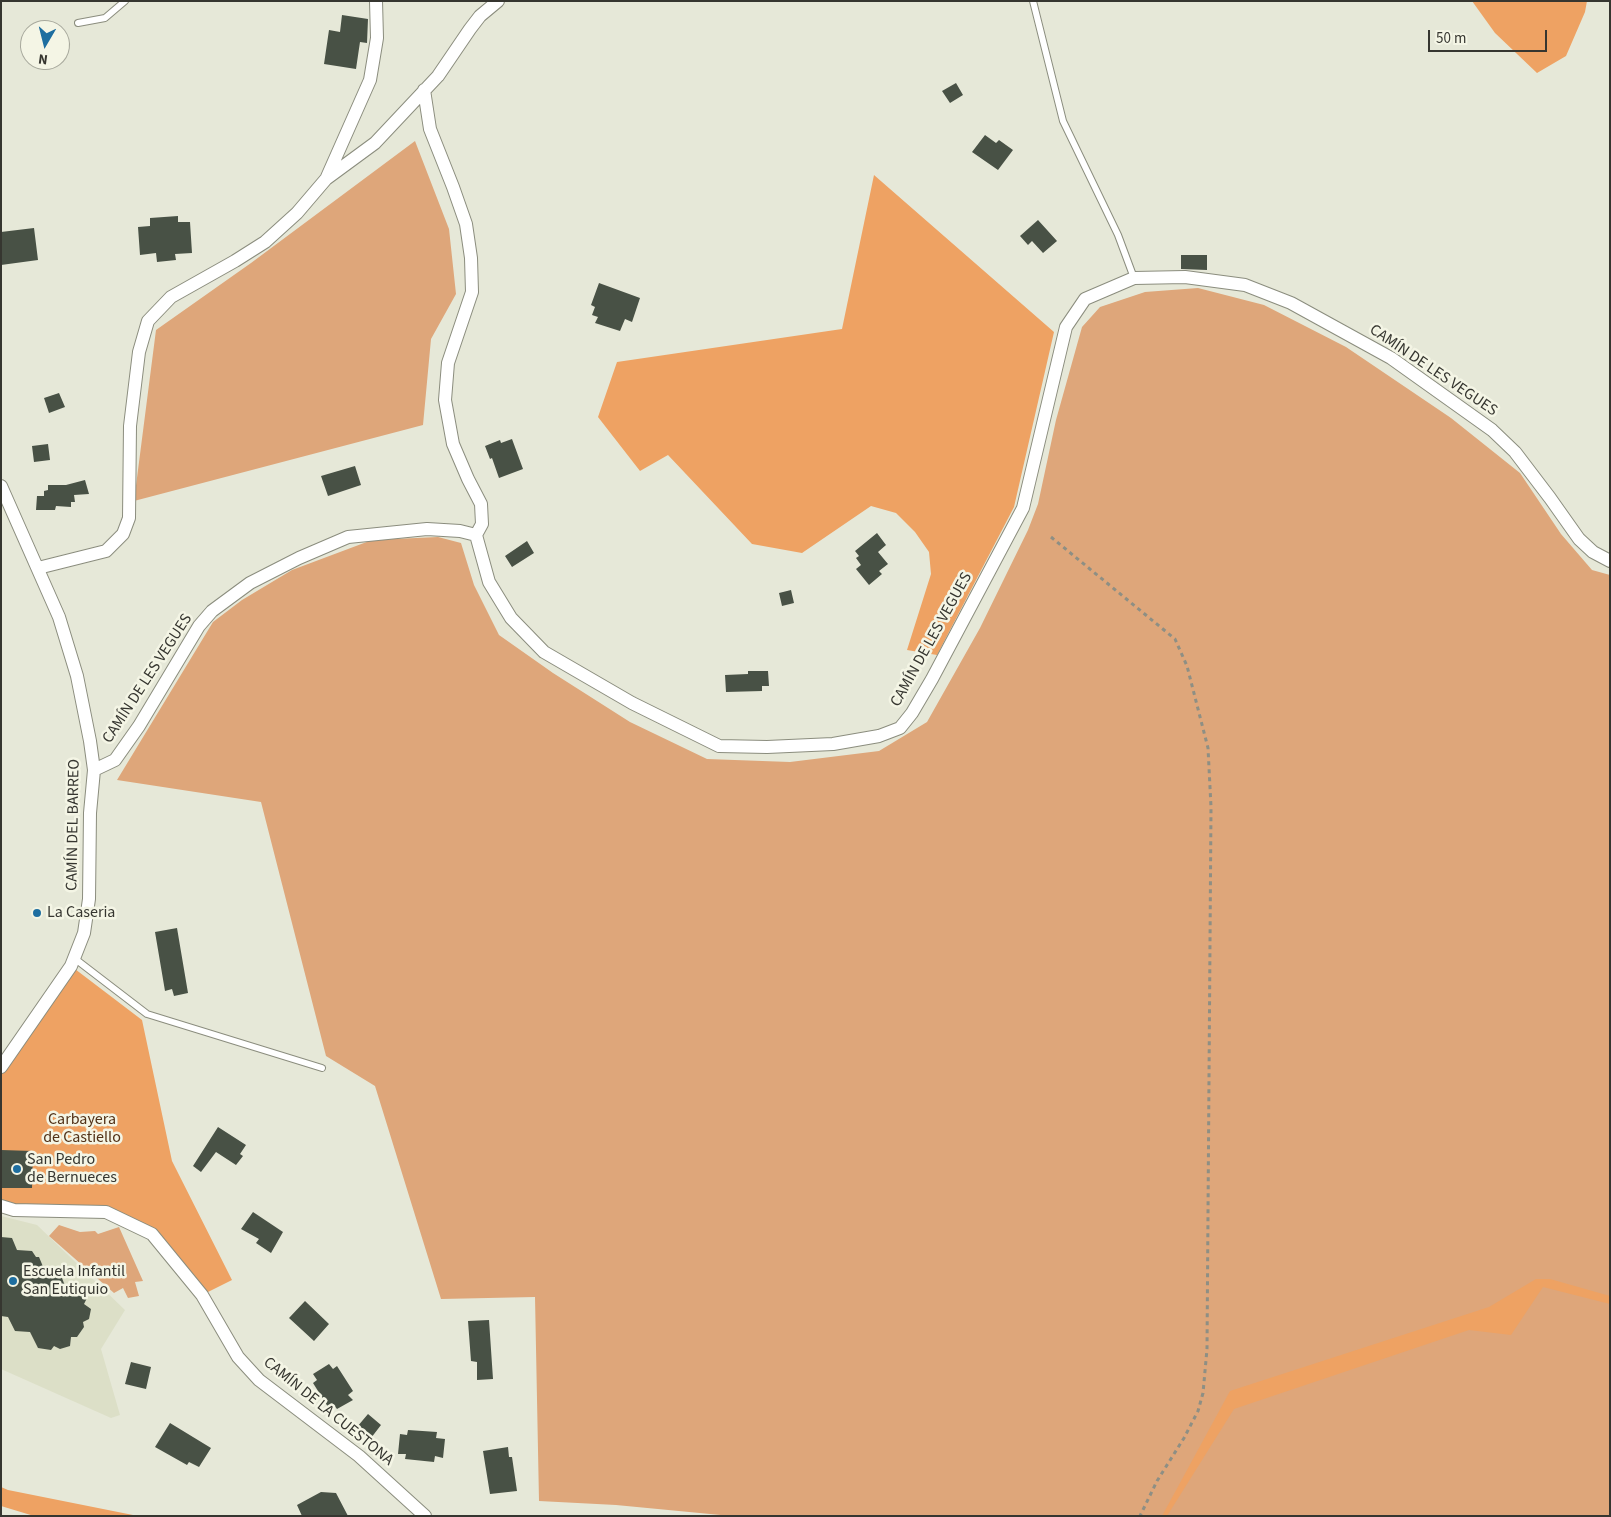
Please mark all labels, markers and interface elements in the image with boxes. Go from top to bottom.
north arrow [20,20,70,70]
scale bar [1431,20,1550,52]
text: 50 m [1436,28,1466,49]
text: N [37,48,49,69]
street label: CAMÍN DE LES VEGUES [1365,321,1501,421]
street label: CAMÍN DE LES VEGUES [887,570,977,710]
street label: CAMÍN DE LES VEGUES [99,611,197,747]
street label: CAMÍN DEL BARREO [63,759,85,891]
place label: La Caseria [47,903,115,923]
marker: La Caseria [31,907,43,919]
park label: Carbayera de Castiello [43,1110,121,1148]
place label: San Pedro de Bernueces [27,1150,117,1188]
marker: San Pedro de Bernueces [11,1163,23,1175]
place label: Escuela Infantil San Eutiquio [23,1262,125,1300]
marker: Escuela Infantil San Eutiquio [7,1275,19,1287]
street label: CAMÍN DE LA CUESTONA [259,1354,397,1470]

